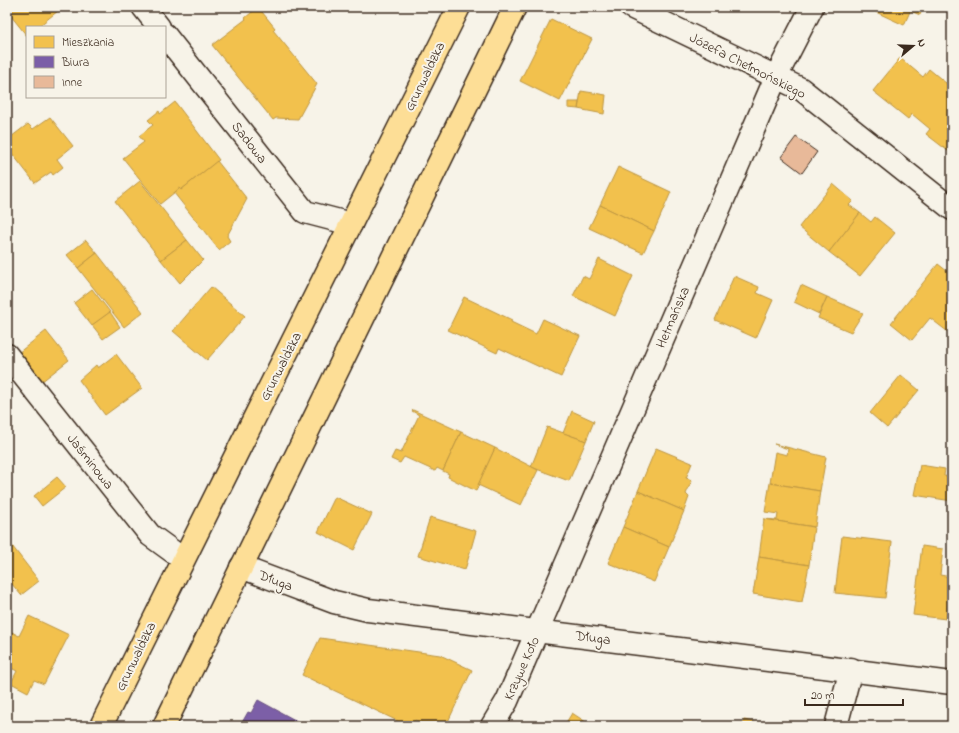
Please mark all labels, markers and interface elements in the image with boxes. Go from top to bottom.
legend [26,26,166,98]
north arrow [893,26,933,66]
street label: Józefa Chełmońskiego [685,28,809,106]
text: Mieszkania [62,34,114,52]
text: N [913,37,930,49]
street label: Grunwaldzka [400,39,451,115]
text: Biura [61,54,89,72]
text: Inne [62,74,83,92]
street label: Sadowa [226,117,272,168]
street label: Hetmańska [651,283,696,352]
street label: Grunwaldzka [255,329,308,405]
street label: Jaśminowa [61,430,118,494]
street label: Długa [254,565,296,598]
street label: Grunwaldzka [111,619,162,695]
street label: Długa [573,626,612,652]
street label: Krzywe Koło [499,633,547,704]
scale bar [805,681,903,707]
text: 20 m [811,687,834,705]

